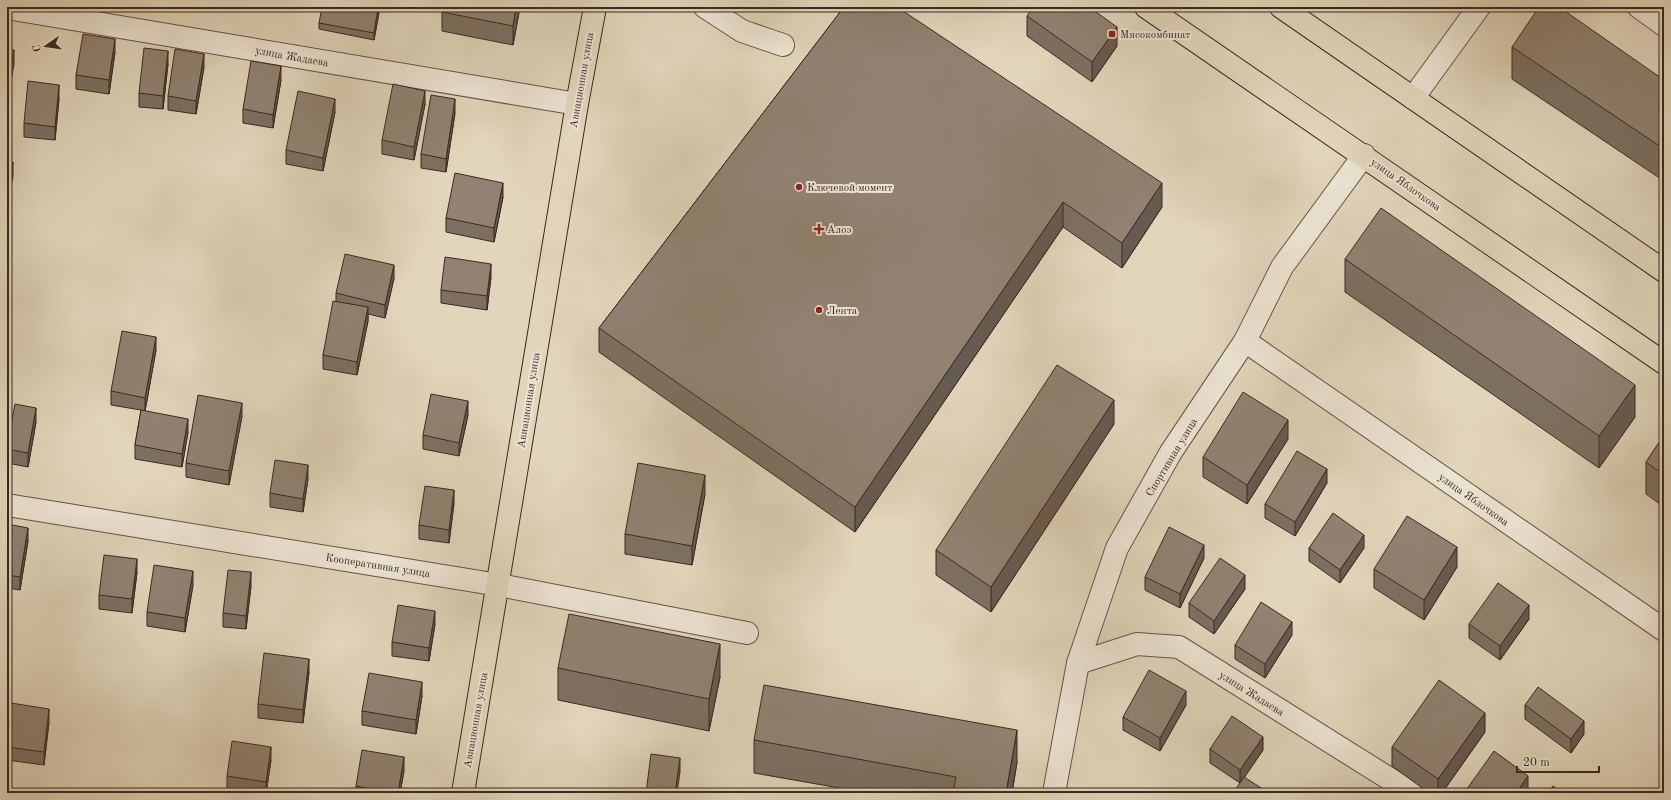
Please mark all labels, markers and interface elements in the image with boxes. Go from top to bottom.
north arrow [26,26,66,66]
marker: Мясокомбинат [1107,29,1117,39]
place label: Мясокомбинат [1120,30,1191,41]
street label: Авиационная улица [569,31,596,129]
text: С [32,43,44,53]
street label: улица Жадаева [254,46,330,69]
street label: улица Яблочкова [1368,157,1443,214]
marker: Ключевой момент [794,182,804,192]
place label: Ключевой момент [807,183,893,194]
marker: Алоэ [814,224,824,234]
place label: Алоэ [827,225,851,236]
marker: Лента [814,305,824,315]
place label: Лента [827,306,858,317]
street label: Авиационная улица [516,351,543,449]
street label: Спортивная улица [1145,416,1200,499]
street label: улица Яблочкова [1436,472,1511,529]
street label: Кооперативная улица [325,553,431,580]
street label: улица Жадаева [1217,670,1286,719]
street label: Авиационная улица [463,671,490,769]
scale bar [1517,748,1599,774]
text: 20 m [1523,757,1550,769]

